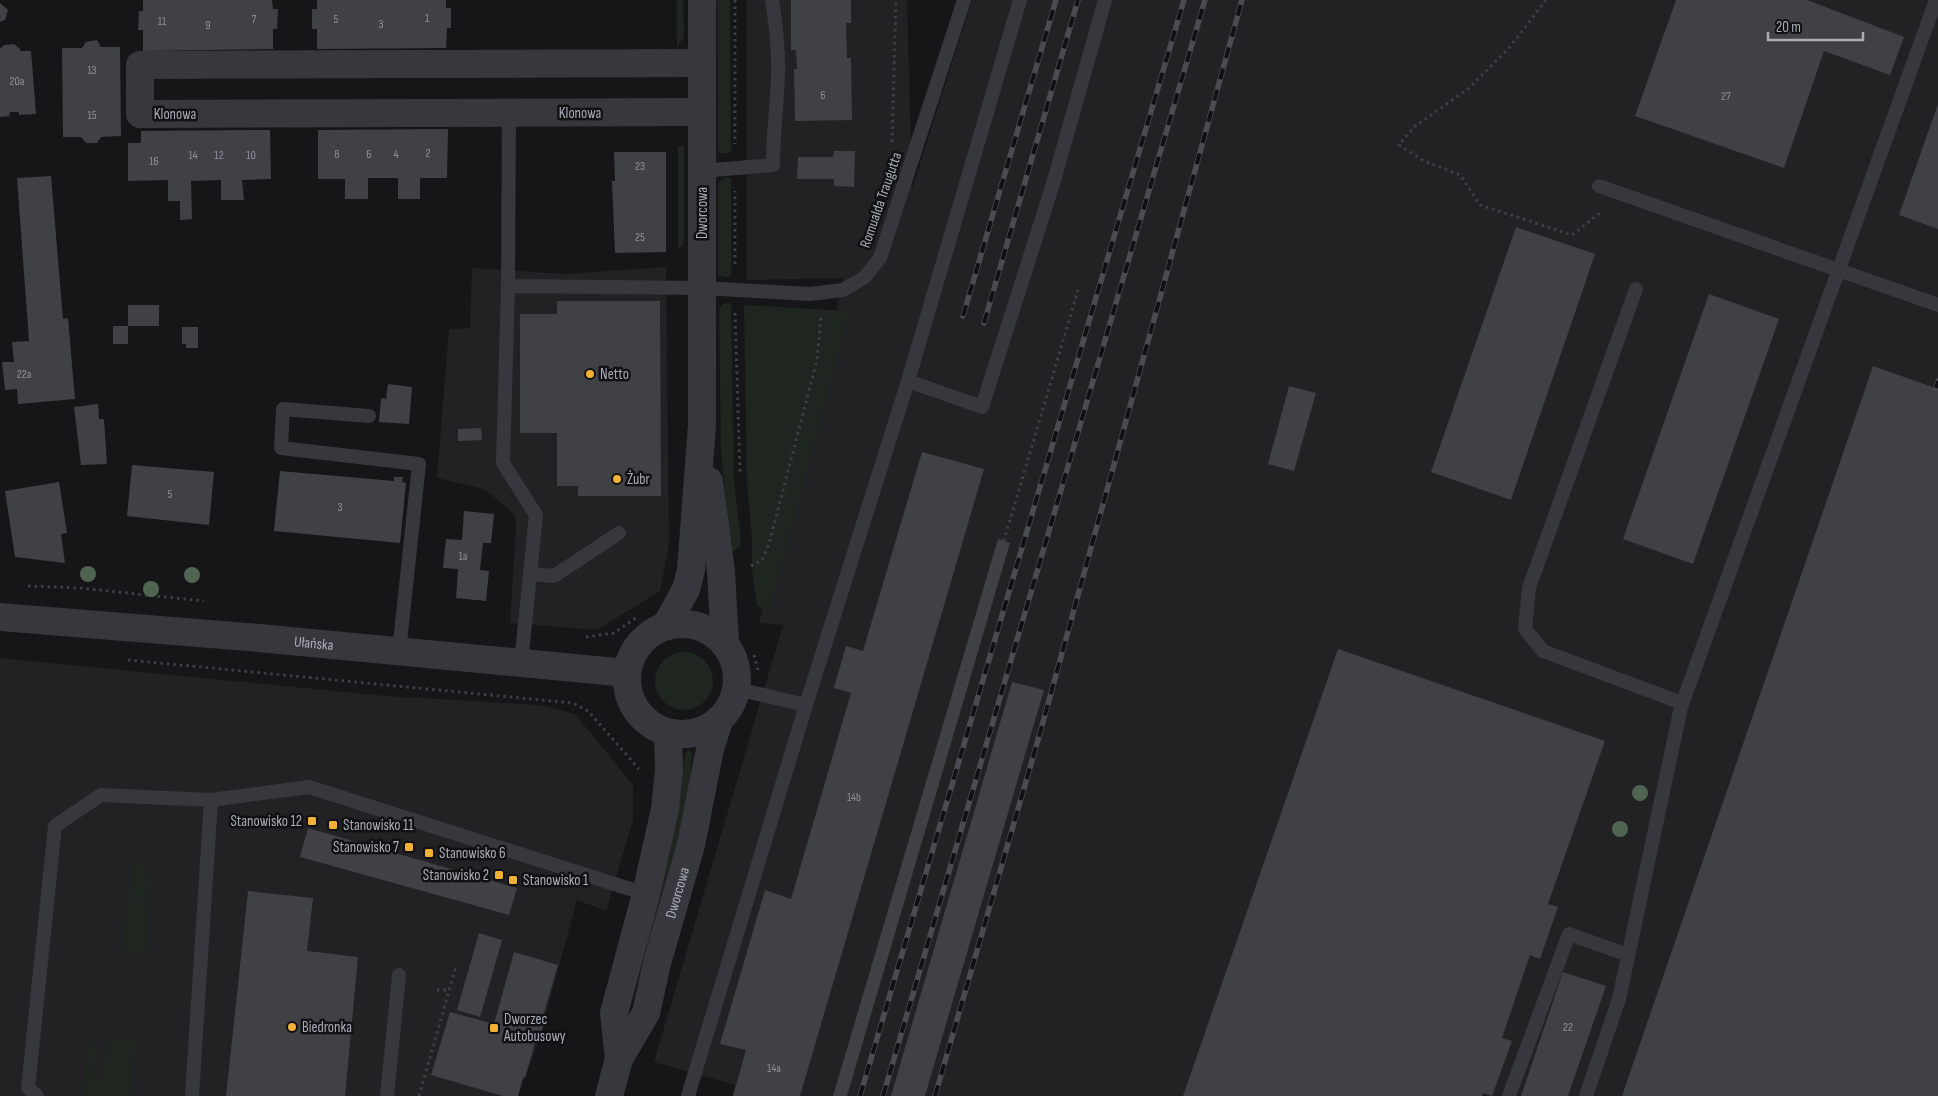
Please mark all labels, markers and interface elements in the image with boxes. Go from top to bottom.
scale bar [1768,10,1863,42]
house number: 1 [425,11,430,26]
house number: 7 [252,12,257,27]
house number: 5 [334,12,339,27]
house number: 11 [158,14,167,29]
house number: 3 [378,17,384,32]
house number: 9 [205,18,211,33]
text: 20 m [1776,18,1801,37]
house number: 13 [87,63,97,78]
house number: 20a [10,74,25,89]
house number: 6 [820,88,826,103]
house number: 27 [1721,89,1731,104]
street label: Klonowa [559,104,601,123]
street label: Klonowa [154,105,196,124]
house number: 15 [87,108,97,123]
house number: 2 [426,146,431,161]
house number: 8 [334,147,340,162]
house number: 6 [366,147,372,162]
house number: 4 [393,147,399,162]
house number: 14 [188,148,198,163]
house number: 12 [214,148,224,163]
house number: 10 [246,148,256,163]
street label: Romualda Traugutta [856,149,906,250]
house number: 16 [149,154,159,169]
house number: 23 [635,159,645,174]
street label: Dworcowa [693,187,712,239]
house number: 25 [635,230,645,245]
place label: Netto [600,365,629,384]
house number: 22a [17,367,32,382]
marker: Netto [584,368,596,380]
place label: Żubr [627,470,651,489]
marker: Żubr [611,473,623,485]
house number: 5 [168,487,173,502]
house number: 3 [337,500,343,515]
house number: 1a [459,549,468,564]
street label: Ułańska [293,632,335,655]
house number: 14b [847,790,861,805]
place label: Stanowisko 12 [230,812,302,831]
marker: Stanowisko 12 [306,815,318,827]
place label: Stanowisko 11 [343,816,414,835]
marker: Stanowisko 11 [327,819,339,831]
place label: Stanowisko 7 [333,838,399,857]
marker: Stanowisko 7 [403,841,415,853]
place label: Stanowisko 6 [439,844,506,863]
marker: Stanowisko 6 [423,847,435,859]
street label: Dworcowa [661,865,694,920]
place label: Stanowisko 2 [423,866,489,885]
marker: Stanowisko 2 [493,869,505,881]
place label: Stanowisko 1 [523,871,589,890]
marker: Stanowisko 1 [507,874,519,886]
place label: Dworzec Autobusowy [503,1010,566,1046]
place label: Biedronka [302,1018,352,1037]
house number: 22 [1563,1020,1573,1035]
marker: Biedronka [286,1021,298,1033]
marker: Dworzec Autobusowy [488,1022,500,1034]
house number: 14a [767,1061,781,1076]

